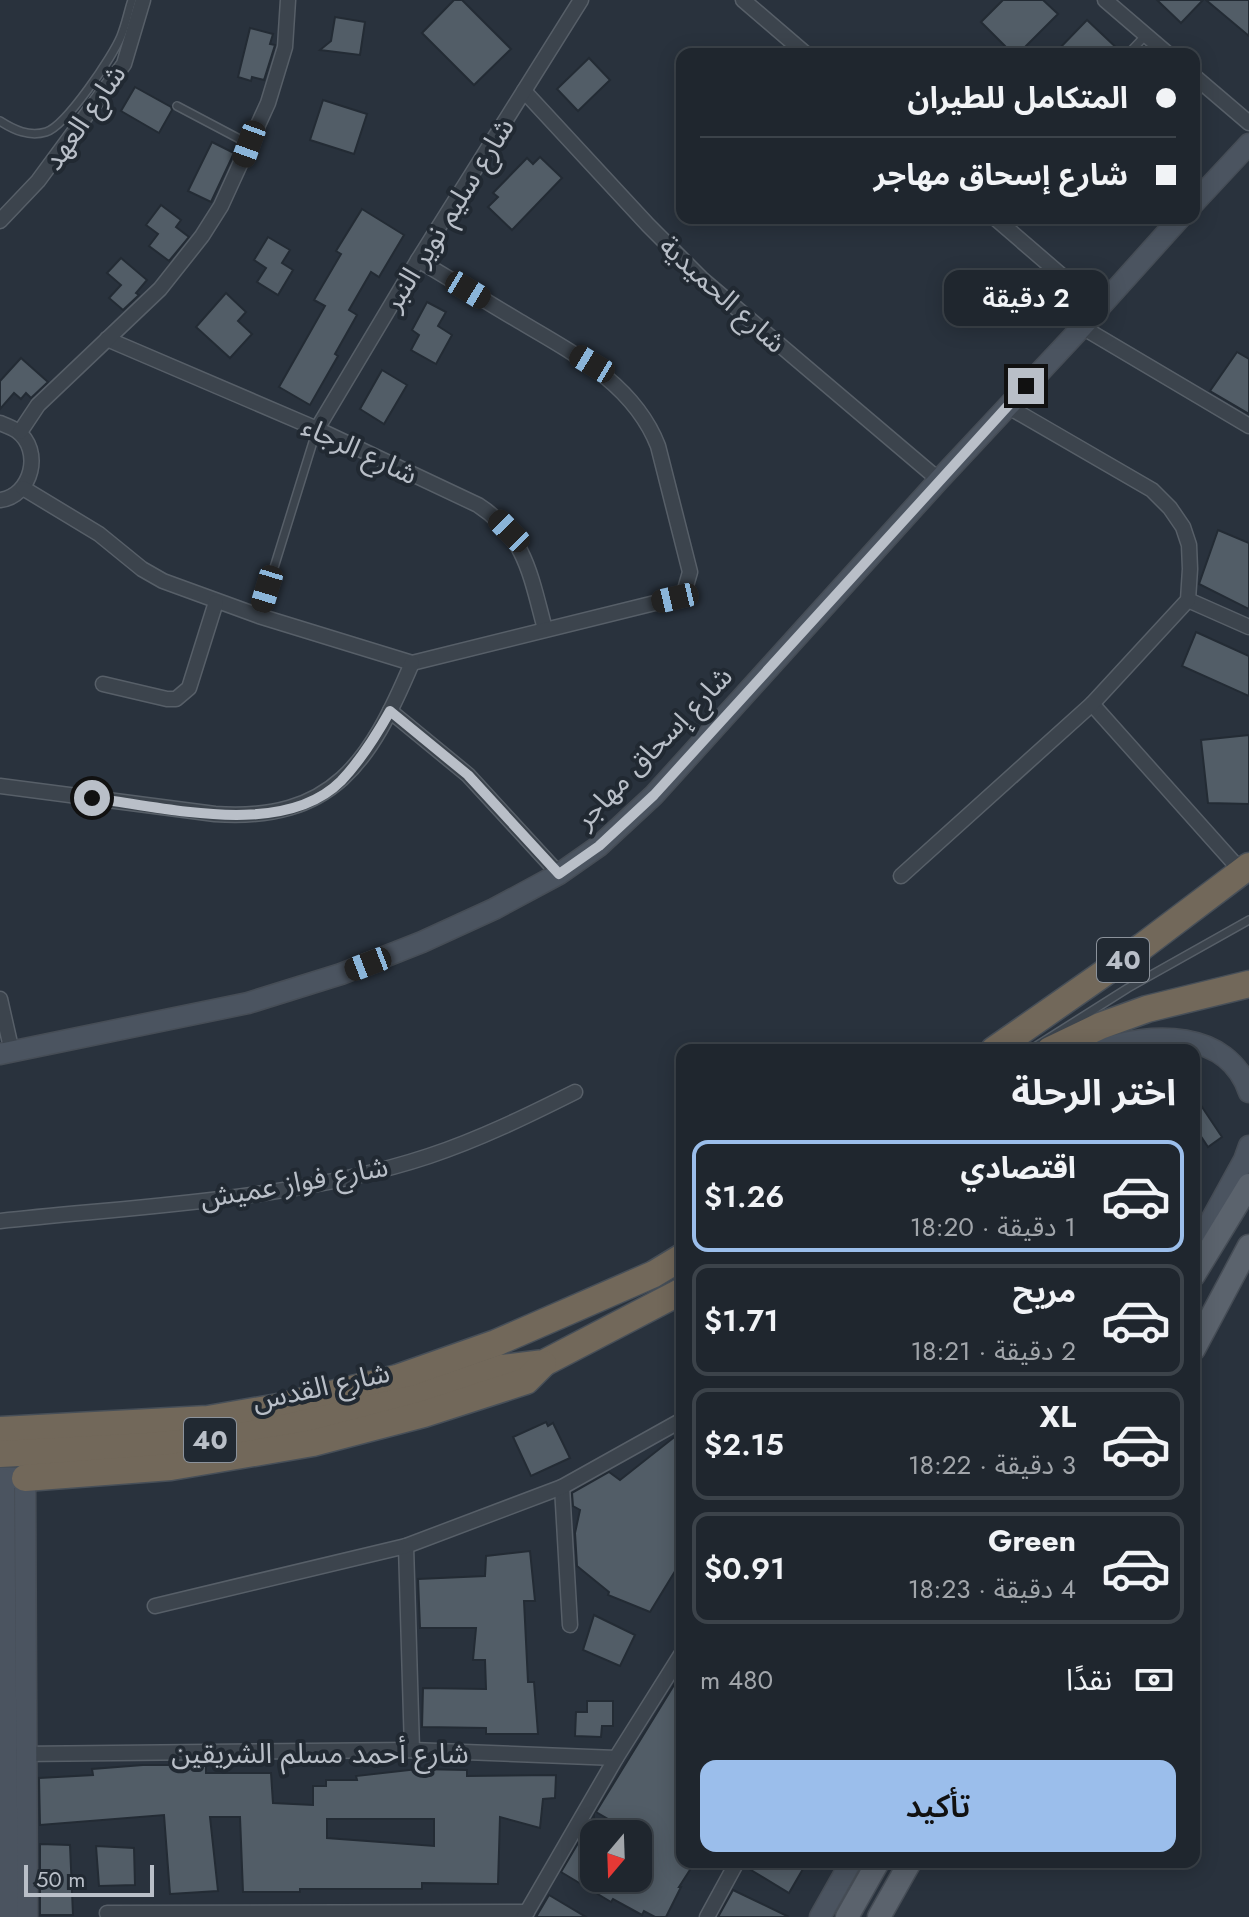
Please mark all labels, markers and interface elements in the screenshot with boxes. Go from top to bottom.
street label: شارع العهد [33,56,136,178]
text: المتكامل للطيران [907,76,1128,119]
street label: شارع سليم نوير النبر [372,110,525,320]
car [230,117,268,171]
text: شارع إسحاق مهاجر [874,153,1128,196]
street label: شارع الحميدية [650,226,795,363]
car [441,267,495,313]
callout: 2 دقيقة [944,270,1108,326]
text: 2 دقيقة [982,279,1070,317]
car [565,341,619,387]
route end [1008,368,1044,404]
street label: شارع الرجاء [295,406,424,495]
car [484,505,534,557]
car [249,563,285,615]
car [649,581,701,615]
street label: شارع إسحاق مهاجر [564,657,742,839]
route start [74,780,110,816]
road number: 40 [1097,938,1149,982]
car [341,944,395,984]
text: اختر الرحلة [1011,1066,1176,1118]
street label: شارع فواز عميش [197,1146,391,1219]
text: اقتصادي [961,1146,1076,1189]
icon: car [1100,1160,1172,1232]
text: $1.26 [704,1175,785,1218]
text: 1 دقيقة · 18:20 [910,1208,1076,1246]
text: مريح [1013,1270,1076,1313]
icon: car [1100,1284,1172,1356]
text: $1.71 [704,1299,779,1342]
text: 2 دقيقة · 18:21 [911,1332,1076,1370]
street label: شارع القدس [249,1352,394,1421]
text: XL [1040,1395,1076,1438]
icon: car [1100,1408,1172,1480]
road number: 40 [184,1418,236,1462]
text: $2.15 [704,1423,784,1466]
text: 3 دقيقة · 18:22 [908,1446,1076,1484]
text: Green [988,1519,1076,1562]
icon: car [1100,1532,1172,1604]
text: $0.91 [704,1547,785,1590]
text: 4 دقيقة · 18:23 [908,1570,1076,1608]
text: نقدًا [1066,1658,1112,1701]
icon: cash [1132,1658,1176,1702]
text: 480 m [700,1661,773,1699]
street label: شارع أحمد مسلم الشريقين [171,1733,469,1775]
button: تأكيد [700,1760,1176,1852]
north arrow [580,1820,652,1892]
map controls [580,1820,652,1892]
scale bar [24,1861,154,1897]
text: 50 m [36,1863,85,1895]

